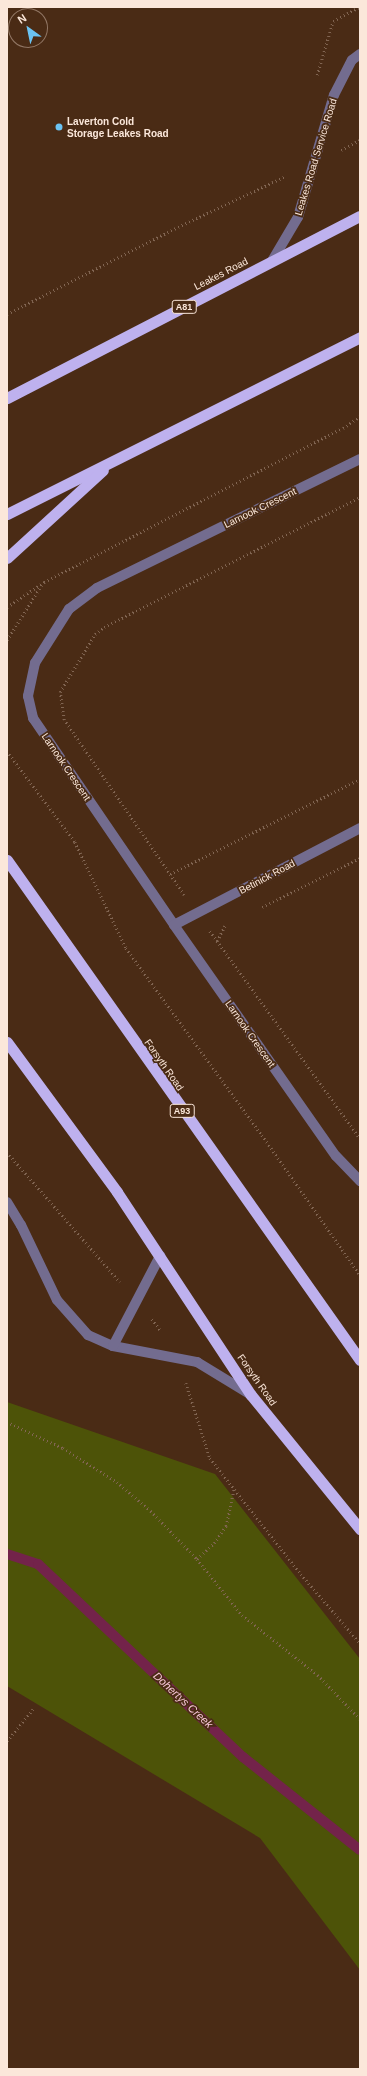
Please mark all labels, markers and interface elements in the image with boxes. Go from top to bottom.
north arrow [8,8,48,48]
text: N [15,12,29,26]
street label: Leakes Road Service Road [292,97,340,217]
place label: Laverton Cold Storage Leakes Road [67,115,169,138]
marker: Laverton Cold Storage Leakes Road [54,122,64,132]
street label: Leakes Road [192,255,250,293]
road number: A81 [171,300,197,314]
street label: Larnook Crescent [222,485,298,531]
street label: Larnook Crescent [39,731,93,803]
street label: Betinick Road [237,857,297,897]
street label: Larnook Crescent [222,998,278,1070]
street label: Forsyth Road [142,1037,186,1093]
road number: A93 [169,1104,195,1118]
street label: Forsyth Road [235,1352,279,1408]
water label: Dohertys Creek [151,1669,215,1731]

